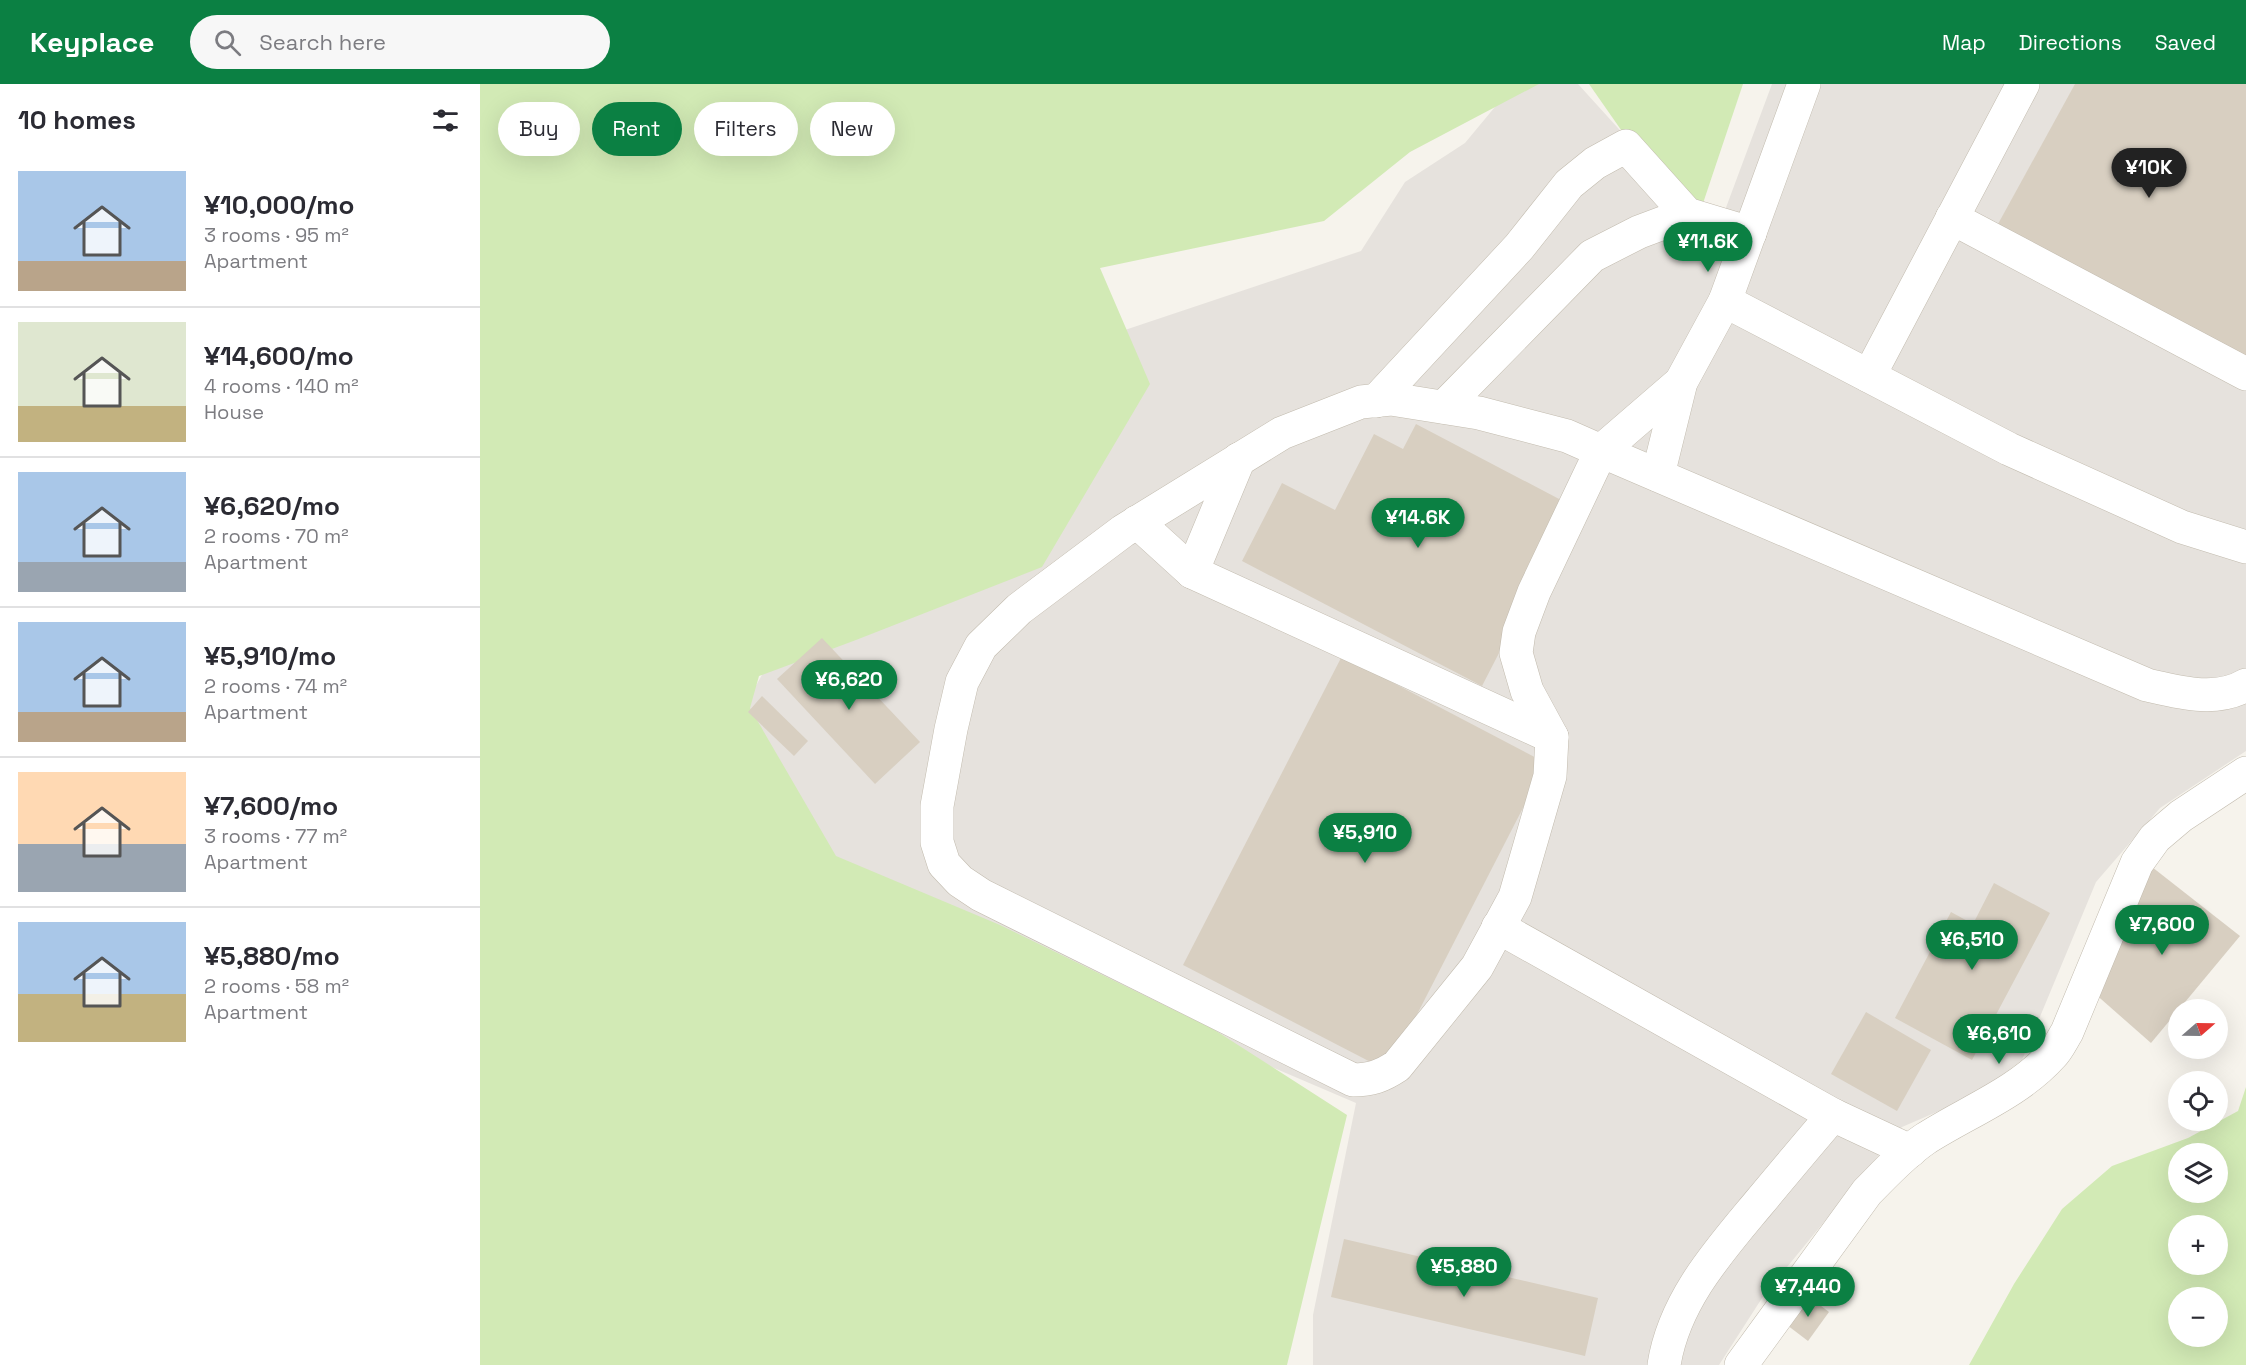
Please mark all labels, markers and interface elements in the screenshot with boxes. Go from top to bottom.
search box [190,15,610,69]
text: Keyplace [30,24,154,60]
icon: search [211,26,244,59]
text: Search here [259,28,386,56]
text: Map [1942,29,1986,56]
text: Directions [2019,29,2122,56]
text: Saved [2155,29,2216,56]
chip: Buy [498,102,580,156]
chip: Rent [592,102,682,156]
chip: Filters [694,102,798,156]
chip: New [810,102,895,156]
text: 10 homes [18,103,136,137]
icon: filters [429,104,462,137]
pin: ¥10K [2113,148,2185,199]
text: ¥10K [2126,154,2172,180]
text: ¥10,000/mo [204,188,355,222]
icon: home [66,195,138,267]
text: 3 rooms · 95 m² [204,222,349,248]
pin: ¥11.6K [1659,222,1757,273]
text: ¥11.6K [1677,228,1739,254]
text: Apartment [204,248,308,274]
text: ¥14,600/mo [204,339,354,373]
icon: home [66,346,138,418]
text: 4 rooms · 140 m² [204,373,359,399]
text: House [204,399,264,425]
text: ¥6,620/mo [204,489,340,523]
icon: home [66,496,138,568]
pin: ¥14.6K [1369,498,1467,549]
text: ¥14.6K [1386,504,1450,530]
text: 2 rooms · 70 m² [204,523,348,549]
text: Apartment [204,549,308,575]
text: ¥5,910/mo [204,639,336,673]
icon: home [66,646,138,718]
pin: ¥6,620 [800,660,898,711]
text: ¥6,620 [815,666,883,692]
text: 2 rooms · 74 m² [204,673,347,699]
text: Apartment [204,699,308,725]
text: ¥7,600/mo [204,789,338,823]
icon: home [66,796,138,868]
pin: ¥5,910 [1316,813,1414,864]
text: ¥5,910 [1333,819,1397,845]
text: 3 rooms · 77 m² [204,823,347,849]
text: Apartment [204,849,308,875]
pin: ¥7,600 [2113,905,2211,956]
text: ¥7,600 [2129,911,2195,937]
pin: ¥6,510 [1923,920,2021,971]
text: ¥6,510 [1940,926,2004,952]
text: ¥5,880/mo [204,939,340,973]
icon: home [66,946,138,1018]
text: 2 rooms · 58 m² [204,973,349,999]
text: Apartment [204,999,308,1025]
north arrow [2168,999,2228,1059]
map controls [2168,999,2228,1347]
pin: ¥6,610 [1950,1014,2048,1065]
text: ¥6,610 [1967,1020,2031,1046]
button: locate [2168,1071,2228,1131]
button: layers [2168,1143,2228,1203]
button: + [2168,1215,2228,1275]
pin: ¥5,880 [1415,1247,1513,1298]
text: ¥5,880 [1430,1253,1498,1279]
pin: ¥7,440 [1759,1267,1857,1318]
text: ¥7,440 [1775,1273,1841,1299]
button: − [2168,1287,2228,1347]

